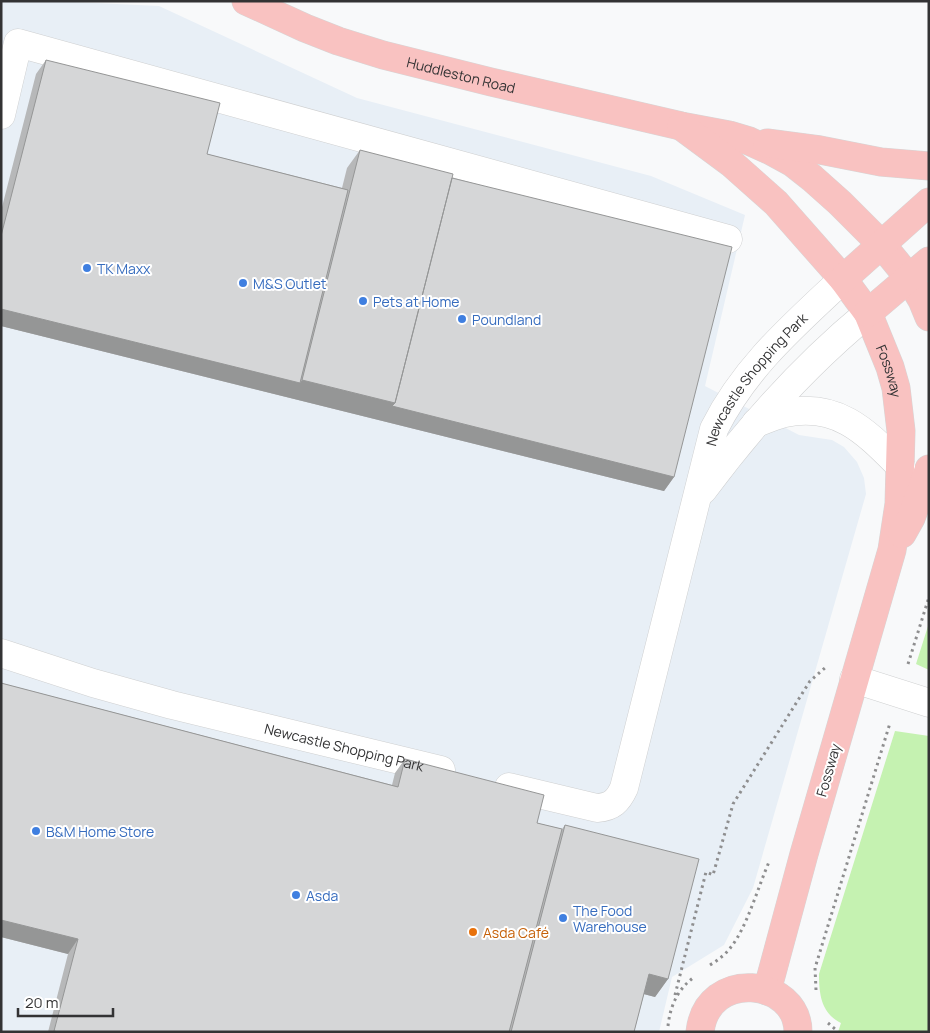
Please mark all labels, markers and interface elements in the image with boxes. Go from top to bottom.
street label: Huddleston Road [405,52,517,97]
place label: TK Maxx [97,259,151,278]
marker: TK Maxx [81,262,93,274]
place label: M&S Outlet [253,274,327,293]
marker: M&S Outlet [237,277,249,289]
place label: Pets at Home [373,292,459,311]
marker: Pets at Home [357,295,369,307]
street label: Newcastle Shopping Park [701,308,812,448]
place label: Poundland [472,310,541,329]
marker: Poundland [456,313,468,325]
street label: Fossway [872,342,907,399]
street label: Newcastle Shopping Park [263,718,427,775]
street label: Fossway [811,741,845,799]
place label: B&M Home Store [46,822,154,841]
marker: B&M Home Store [30,825,42,837]
place label: Asda [306,886,338,905]
marker: Asda [290,889,302,901]
place label: The Food Warehouse [573,901,647,936]
marker: The Food Warehouse [557,912,569,924]
place label: Asda Café [483,923,549,942]
marker: Asda Café [467,926,479,938]
scale bar [18,986,112,1018]
text: 20 m [25,992,58,1013]

